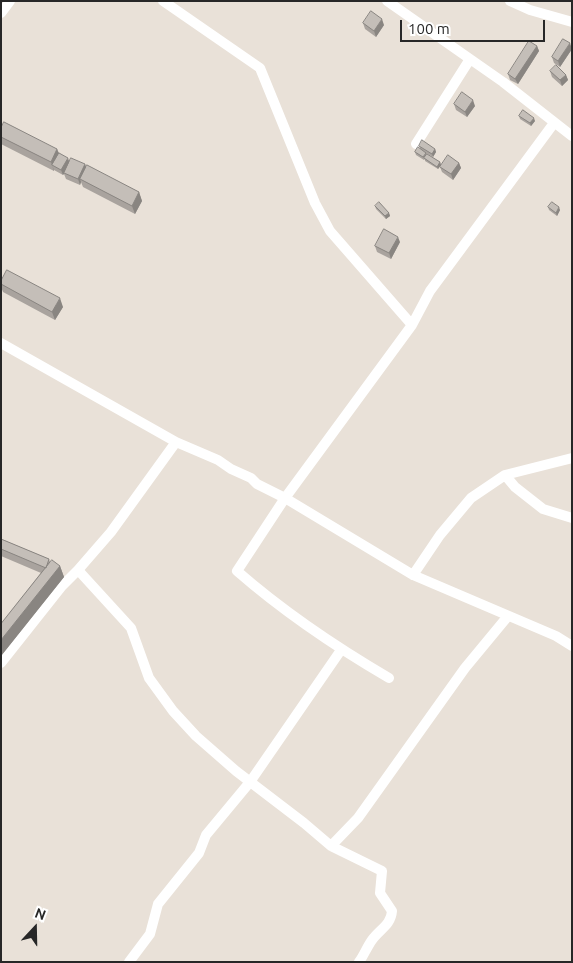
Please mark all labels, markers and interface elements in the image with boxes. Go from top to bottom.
scale bar [403,10,548,42]
text: 100 m [408,20,450,37]
north arrow [10,903,60,953]
text: N [33,905,48,923]

